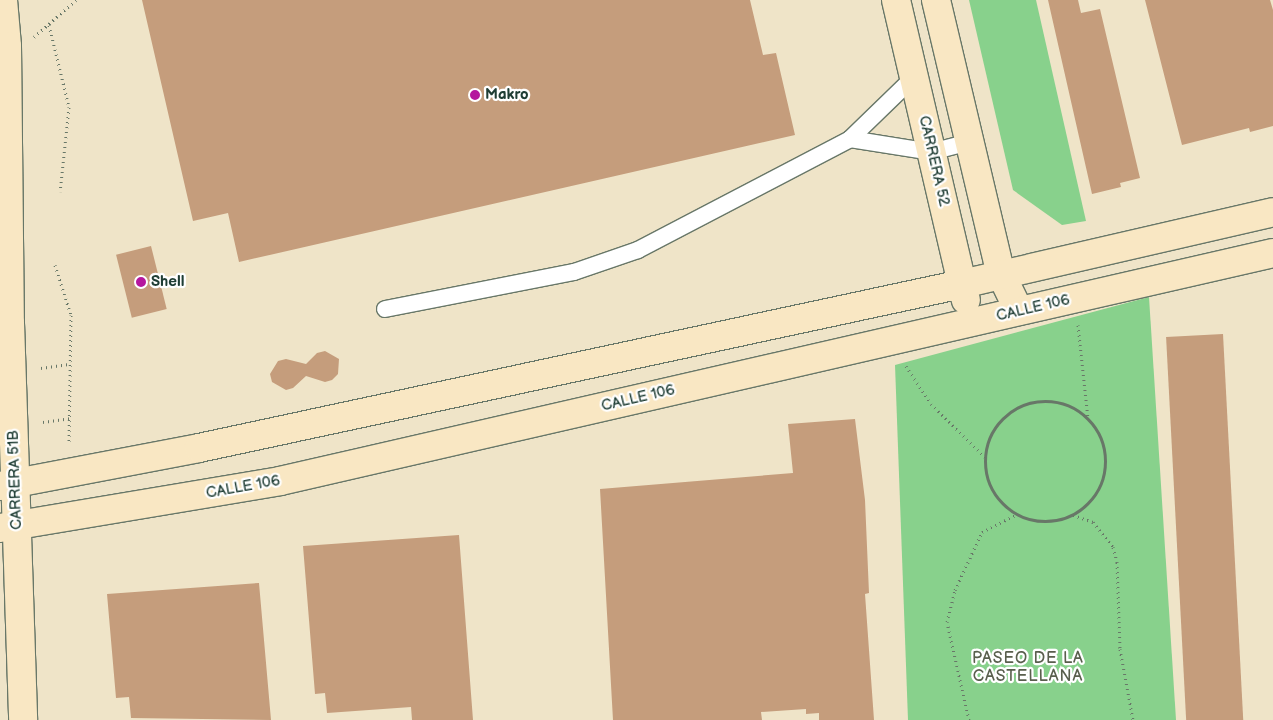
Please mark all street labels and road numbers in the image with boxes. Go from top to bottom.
street label: CARRERA 52 [915,114,953,208]
street label: CALLE 106 [995,291,1071,325]
street label: CALLE 106 [600,381,676,415]
street label: CARRERA 51B [4,430,26,530]
street label: CALLE 106 [205,472,281,502]

